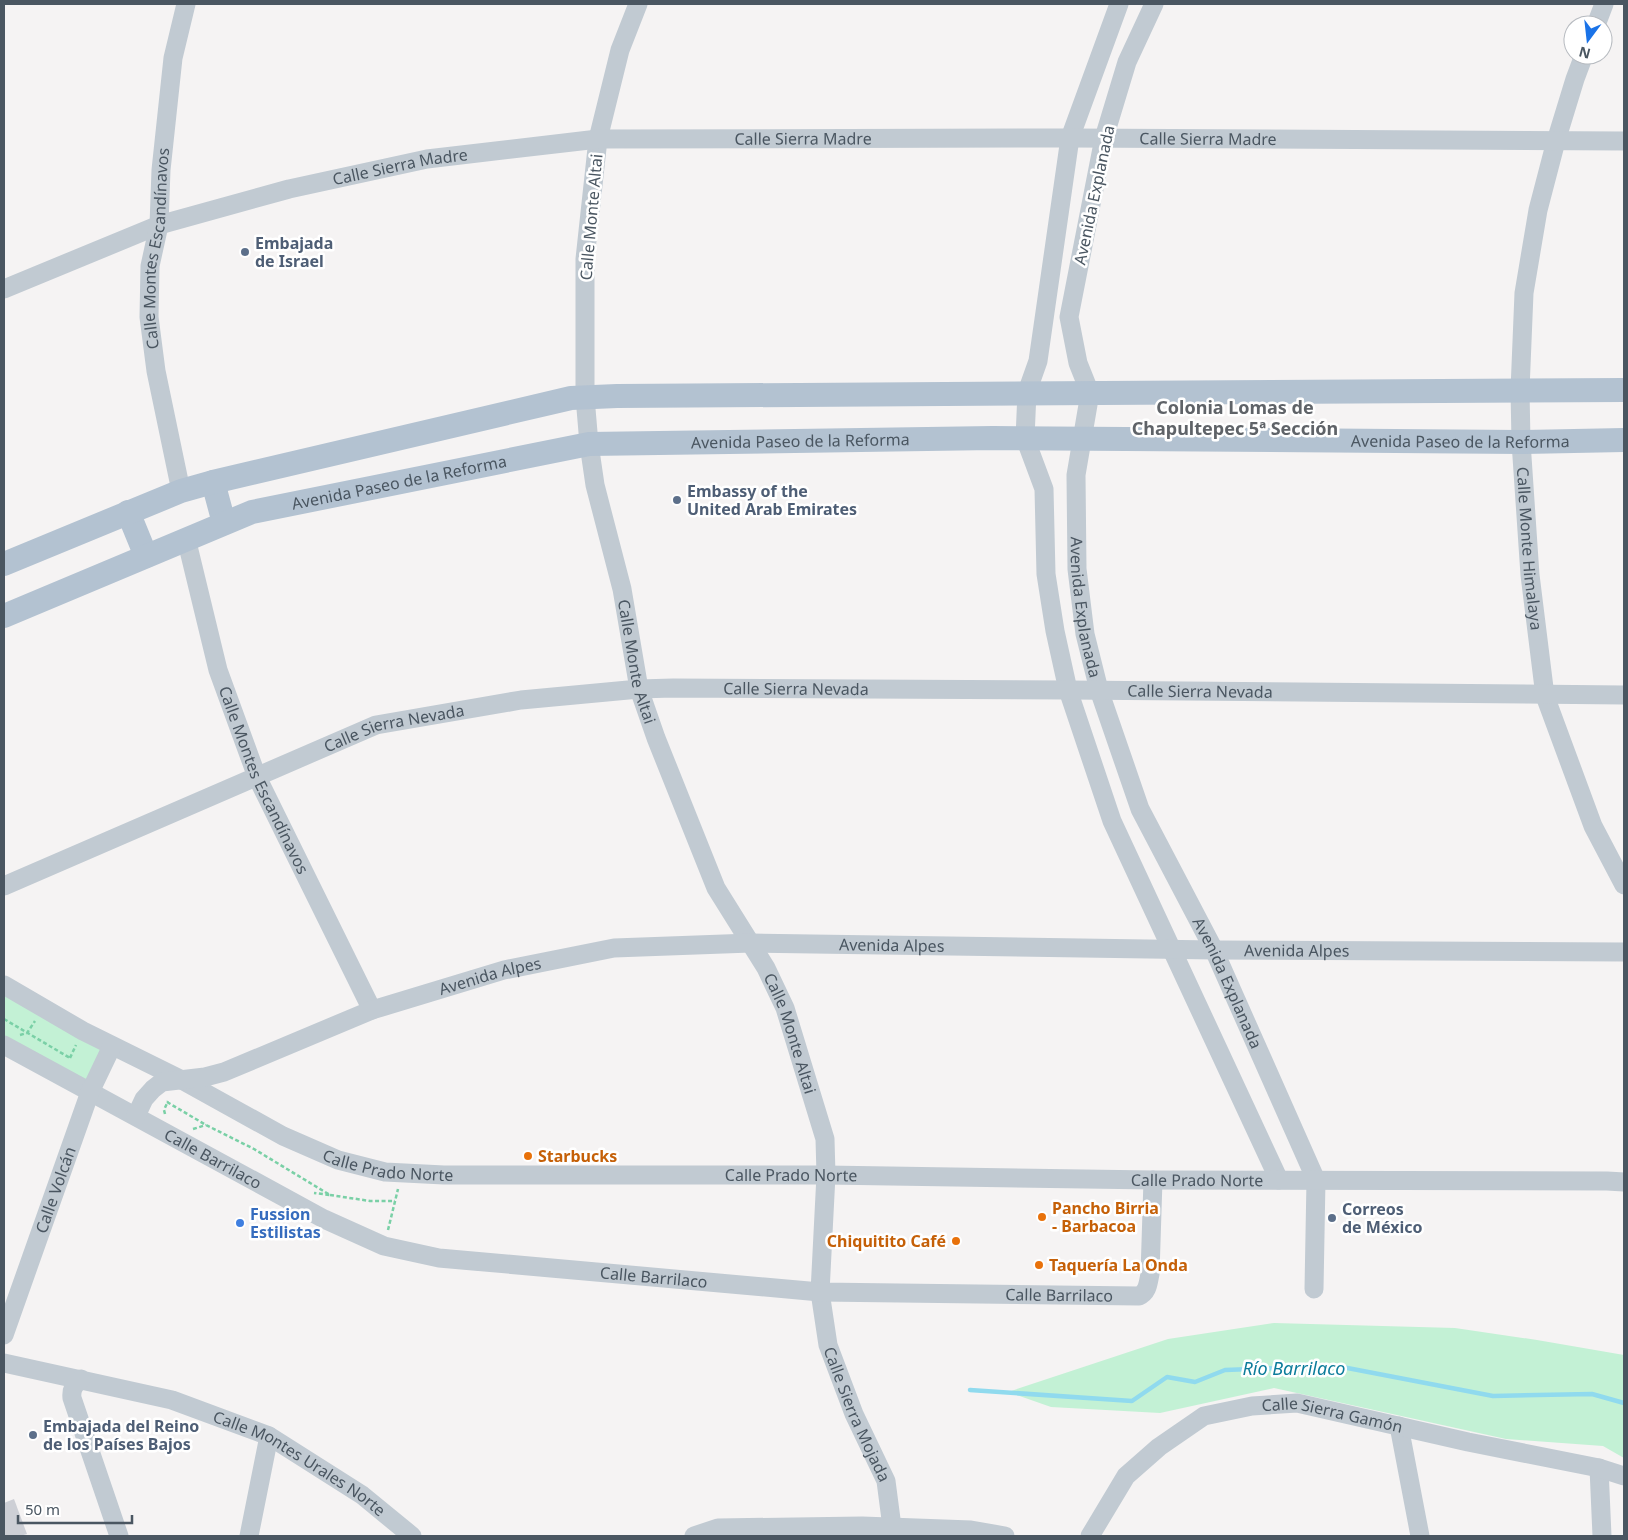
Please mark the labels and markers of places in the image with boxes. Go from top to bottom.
place label: Embajada de Israel [255,232,333,272]
marker: Embajada de Israel [239,246,251,258]
place label: Embassy of the United Arab Emirates [687,480,857,520]
marker: Embassy of the United Arab Emirates [671,494,683,506]
place label: Starbucks [538,1145,617,1167]
marker: Starbucks [522,1150,534,1162]
place label: Pancho Birria - Barbacoa [1052,1197,1159,1237]
place label: Correos de México [1342,1198,1422,1238]
place label: Fussion Estilistas [250,1203,321,1243]
marker: Pancho Birria - Barbacoa [1036,1211,1048,1223]
marker: Correos de México [1326,1212,1338,1224]
marker: Fussion Estilistas [234,1217,246,1229]
place label: Chiquitito Café [827,1230,946,1252]
marker: Chiquitito Café [950,1235,962,1247]
place label: Taquería La Onda [1049,1254,1188,1276]
marker: Taquería La Onda [1033,1259,1045,1271]
place label: Embajada del Reino de los Países Bajos [43,1415,199,1455]
marker: Embajada del Reino de los Países Bajos [27,1429,39,1441]

